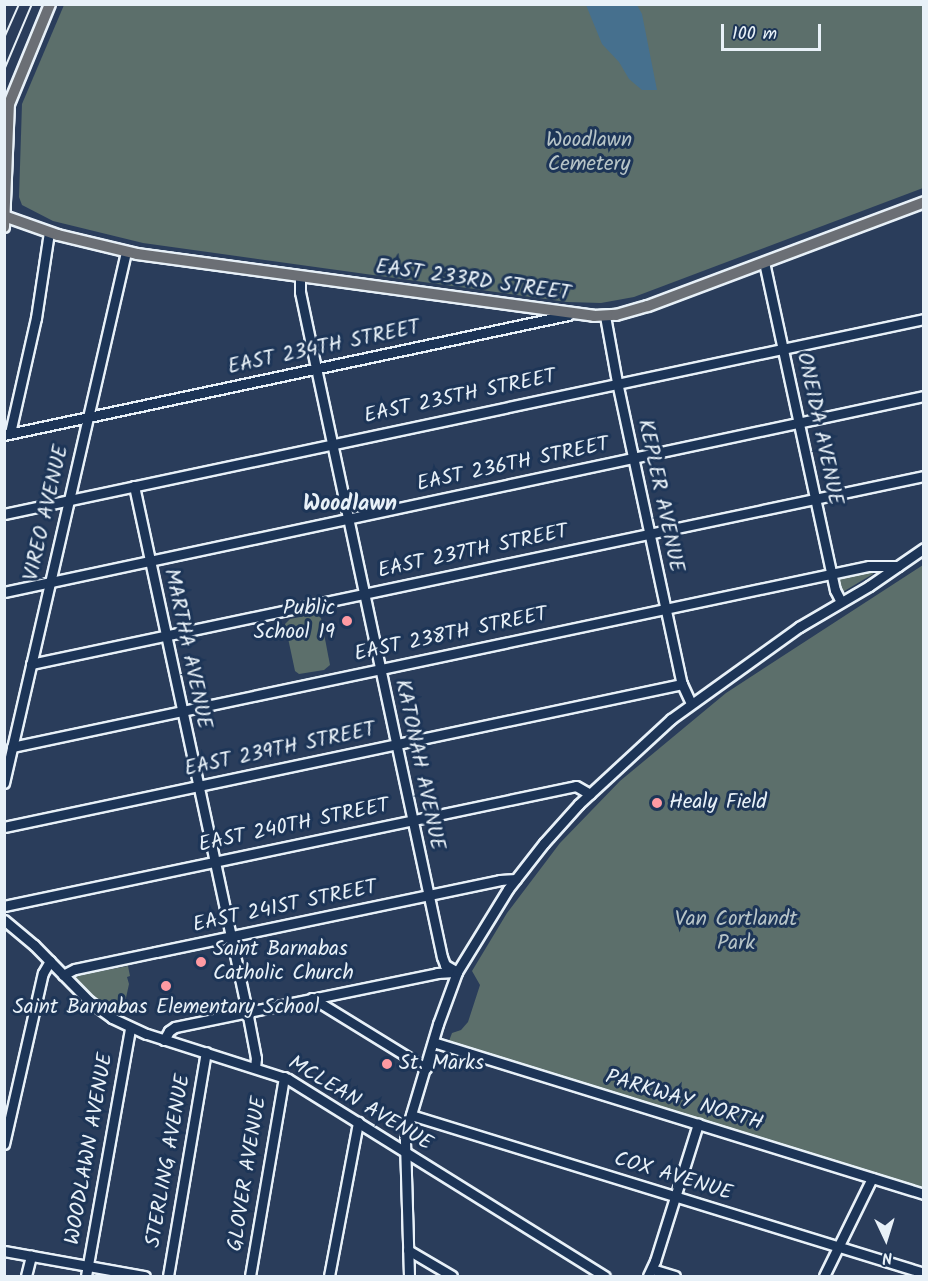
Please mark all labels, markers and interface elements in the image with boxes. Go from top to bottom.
scale bar [724,12,824,50]
text: 100 m [732,20,777,49]
park label: Woodlawn Cemetery [546,128,632,178]
street label: EAST 233RD STREET [374,255,572,307]
street label: EAST 234TH STREET [226,315,422,381]
street label: ONEIDA AVENUE [790,350,848,508]
street label: EAST 235TH STREET [362,364,558,430]
street label: KEPLER AVENUE [631,417,689,575]
street label: EAST 236TH STREET [415,432,611,498]
street label: VIREO AVENUE [19,443,75,583]
district label: Woodlawn [303,492,397,518]
street label: EAST 237TH STREET [376,520,570,584]
street label: MARTHA AVENUE [158,566,216,732]
place label: Public School 19 [254,596,335,646]
street label: EAST 238TH STREET [352,602,550,668]
marker: Public School 19 [340,614,354,628]
street label: KATONAH AVENUE [389,677,449,853]
street label: EAST 239TH STREET [182,717,378,783]
place label: Healy Field [669,790,767,816]
street label: EAST 240TH STREET [196,793,392,859]
marker: Healy Field [650,796,664,810]
street label: EAST 241ST STREET [191,875,379,939]
park label: Van Cortlandt Park [675,907,797,957]
place label: Saint Barnabas Catholic Church [213,937,354,987]
marker: Saint Barnabas Catholic Church [194,955,208,969]
marker: Saint Barnabas Elementary School [159,979,173,993]
place label: Saint Barnabas Elementary School [13,995,319,1021]
street label: WOODLAWN AVENUE [61,1051,119,1247]
street label: MCLEAN AVENUE [283,1051,437,1157]
place label: St. Marks [399,1051,484,1077]
marker: St. Marks [380,1057,394,1071]
street label: PARKWAY NORTH [602,1065,766,1137]
street label: STERLING AVENUE [141,1072,197,1250]
street label: GLOVER AVENUE [223,1095,273,1253]
street label: COX AVENUE [611,1147,735,1207]
north arrow [856,1209,916,1269]
text: N [881,1245,893,1270]

